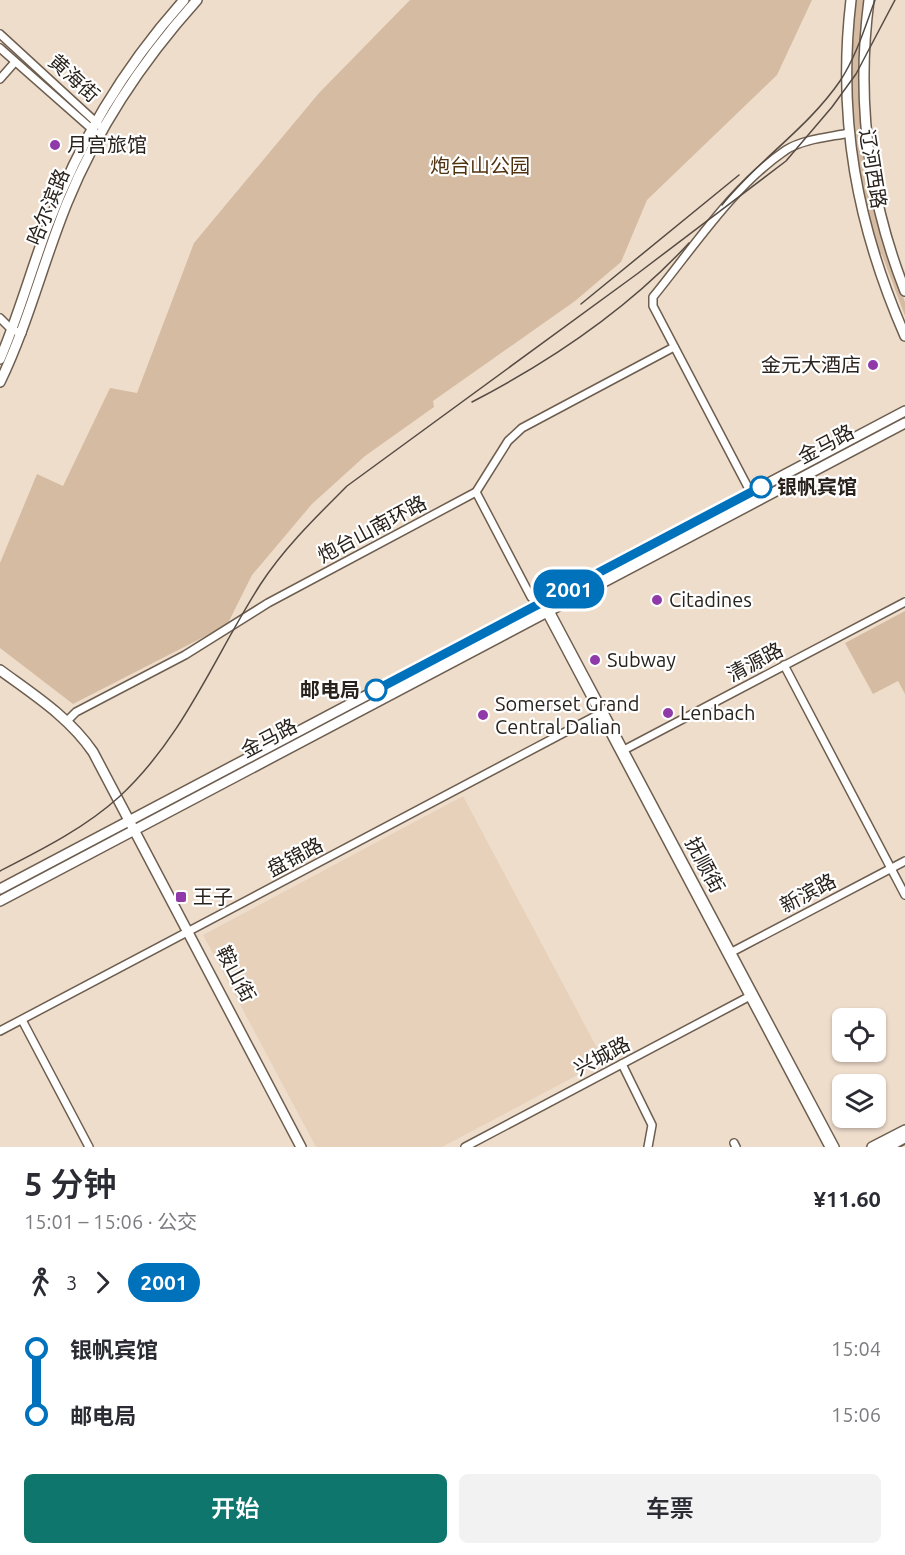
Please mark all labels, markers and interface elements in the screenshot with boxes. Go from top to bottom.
street label: 黄海街 [44,49,104,106]
street label: 辽河西路 [856,128,891,210]
place label: 月宫旅馆 [67,133,147,156]
marker: 月宫旅馆 [48,138,62,152]
park label: 炮台山公园 [430,154,530,177]
street label: 哈尔滨路 [22,165,73,248]
place label: 金元大酒店 [761,353,861,376]
marker: 金元大酒店 [866,358,880,372]
street label: 金马路 [794,419,858,468]
place label: 银帆宾馆 [777,475,857,498]
marker: 银帆宾馆 [750,476,772,498]
street label: 炮台山南环路 [313,490,430,567]
line badge: 2001 [527,570,611,608]
text: 2001 [545,577,593,601]
place label: Citadines [669,588,752,611]
marker: Citadines [650,593,664,607]
street label: 清源路 [723,637,787,686]
place label: Subway [607,648,676,671]
marker: Subway [588,653,602,667]
place label: 邮电局 [300,678,360,701]
marker: 邮电局 [365,679,387,701]
place label: Somerset Grand Central Dalian [495,692,639,738]
place label: Lenbach [680,701,755,724]
marker: Lenbach [661,706,675,720]
marker: Somerset Grand Central Dalian [476,708,490,722]
street label: 金马路 [237,713,301,762]
street label: 盘锦路 [263,832,327,881]
street label: 抚顺街 [681,833,730,897]
street label: 新滨路 [776,868,840,917]
place label: 王子 [193,885,233,908]
marker: 王子 [174,890,188,904]
street label: 鞍山街 [212,942,261,1006]
map controls [832,1008,886,1128]
button: locate [832,1008,886,1062]
street label: 兴城路 [570,1031,634,1080]
button: layers [832,1074,886,1128]
text: 5 分钟 [24,1165,116,1202]
text: ¥11.60 [814,1186,881,1211]
text: 15:01 – 15:06 · 公交 [24,1210,197,1233]
icon: walk [24,1266,57,1299]
icon: forward [86,1266,119,1299]
text: 2001 [140,1270,188,1294]
text: 3 [66,1271,77,1294]
text: 银帆宾馆 [70,1337,158,1362]
text: 15:04 [831,1337,881,1360]
text: 邮电局 [70,1403,136,1428]
text: 15:06 [831,1403,881,1426]
button: 开始 [24,1474,447,1543]
button: 车票 [459,1474,881,1543]

